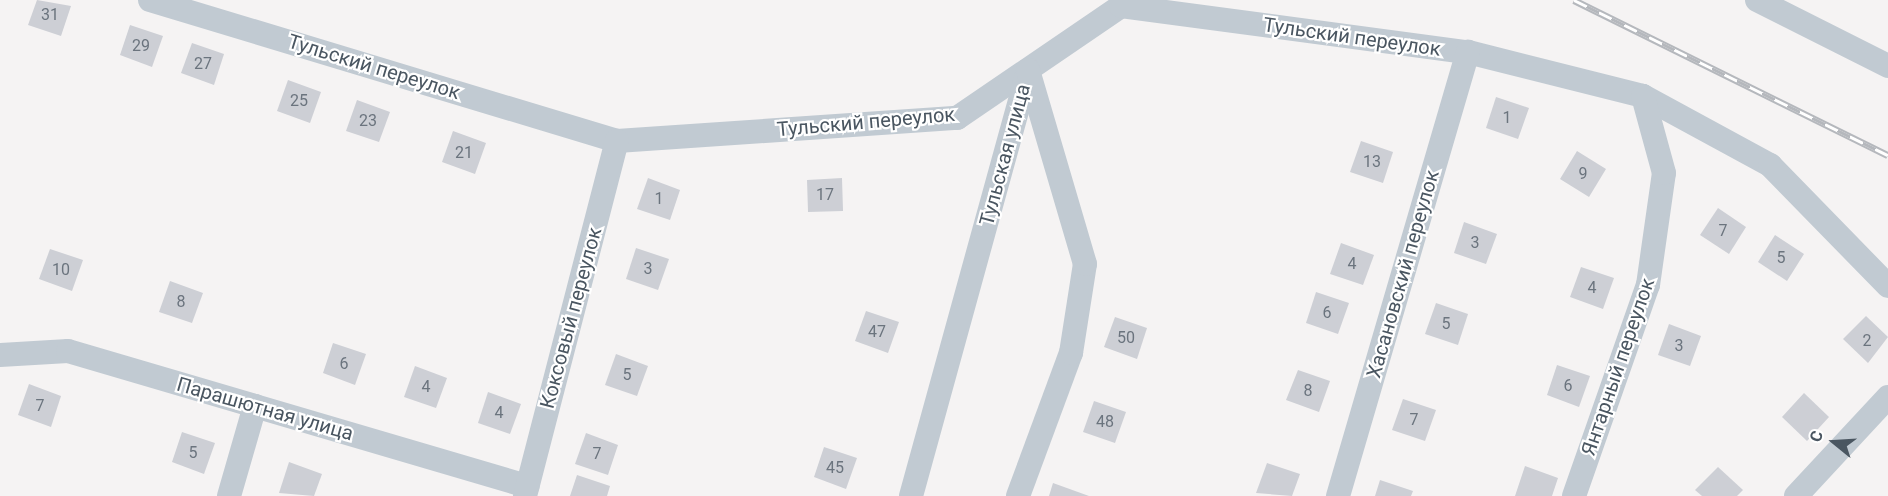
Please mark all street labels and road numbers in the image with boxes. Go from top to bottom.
street label: Тульский переулок [1262,13,1442,61]
street label: Тульский переулок [285,29,463,105]
street label: Тульская улица [975,82,1035,228]
street label: Тульский переулок [776,102,956,142]
street label: Хасановский переулок [1362,167,1444,381]
street label: Коксовый переулок [535,225,607,411]
street label: Янтарный переулок [1576,275,1660,459]
street label: Парашютная улица [174,372,356,446]

